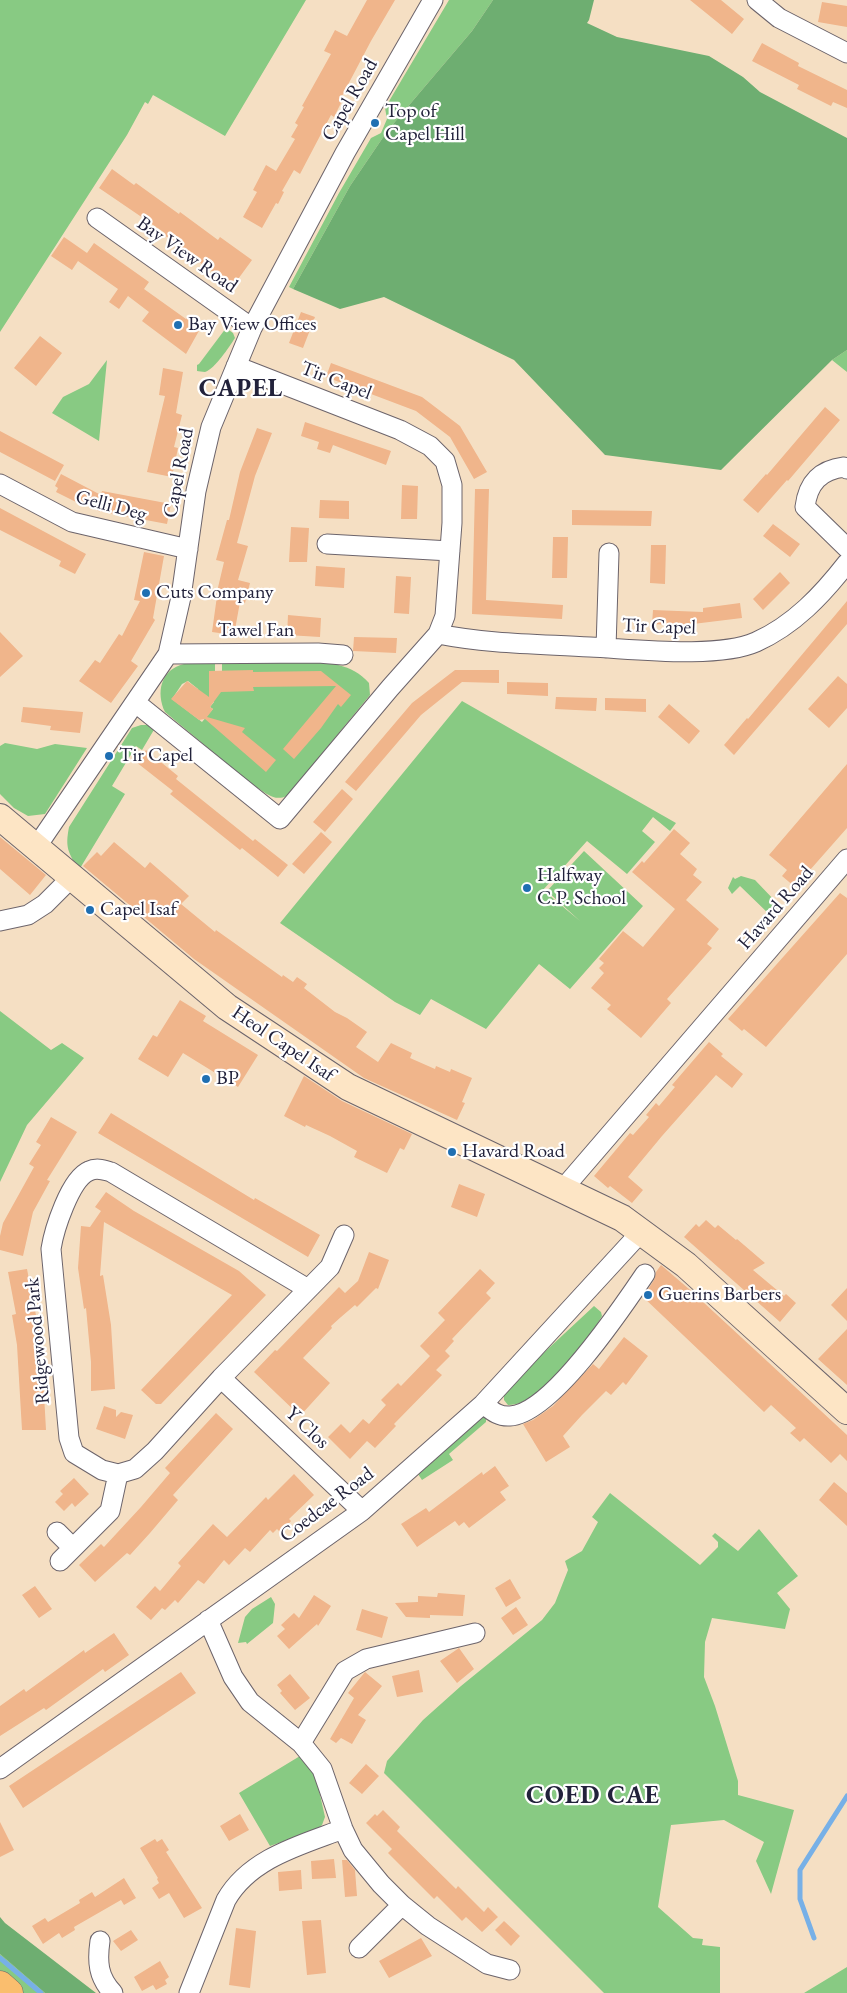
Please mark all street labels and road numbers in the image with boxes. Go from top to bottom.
street label: Capel Road [317,55,383,145]
street label: Bay View Road [132,211,242,299]
street label: Tir Capel [297,357,375,405]
street label: Capel Road [159,426,199,520]
street label: Gelli Deg [73,485,149,527]
street label: Tir Capel [622,614,696,640]
street label: Tawel Fan [218,619,294,643]
street label: Havard Road [733,861,819,955]
street label: Heol Capel Isaf [227,1001,339,1087]
street label: Ridgewood Park [21,1277,55,1405]
street label: Y Clos [280,1402,334,1454]
street label: Coedcae Road [275,1462,379,1548]

